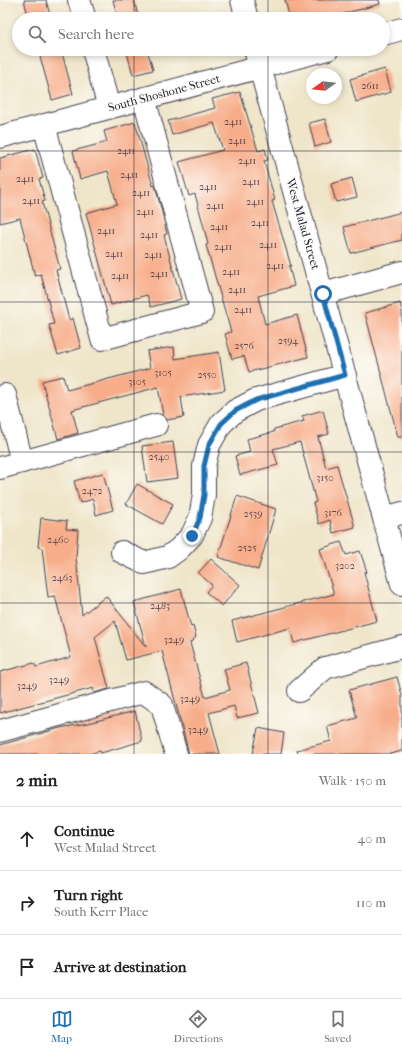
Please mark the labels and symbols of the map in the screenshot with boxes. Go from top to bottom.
north arrow [306,68,342,104]
street label: South Shoshone Street [106,71,222,115]
house number: 2611 [361,80,379,92]
house number: 2411 [224,116,242,128]
house number: 2411 [228,135,246,147]
house number: 2411 [117,145,135,157]
house number: 2411 [238,155,256,167]
house number: 2411 [120,169,138,181]
house number: 2411 [16,173,34,185]
house number: 2411 [242,176,260,188]
street label: West Malad Street [283,176,323,272]
house number: 2411 [199,181,217,193]
house number: 2411 [132,187,150,199]
house number: 2411 [22,195,40,207]
house number: 2411 [246,196,264,208]
house number: 2411 [206,200,224,212]
house number: 2411 [136,206,154,218]
house number: 2411 [251,217,269,229]
house number: 2411 [210,221,228,233]
house number: 2411 [97,225,115,237]
house number: 2411 [140,229,158,241]
house number: 2411 [259,239,277,251]
house number: 2411 [214,241,232,253]
house number: 2411 [105,248,123,260]
house number: 2411 [144,249,162,261]
house number: 2411 [266,260,284,272]
house number: 2411 [222,266,240,278]
house number: 2411 [150,268,168,280]
house number: 2411 [111,270,129,282]
house number: 2411 [228,284,246,296]
route start [314,285,332,303]
house number: 2411 [234,304,252,316]
house number: 2594 [278,335,299,347]
house number: 2576 [234,340,254,352]
house number: 3105 [154,367,172,379]
house number: 2550 [197,369,217,381]
house number: 3105 [128,376,146,388]
house number: 2540 [149,451,169,463]
house number: 3150 [316,472,334,484]
house number: 2472 [82,485,102,497]
house number: 3176 [324,507,343,519]
house number: 2539 [244,508,262,520]
route end [183,527,201,545]
house number: 2460 [47,534,69,546]
house number: 2525 [238,542,256,554]
house number: 3202 [335,560,355,572]
house number: 2463 [52,572,72,584]
house number: 2483 [150,600,170,612]
house number: 3249 [164,634,184,646]
house number: 3249 [49,674,69,686]
house number: 3249 [17,680,37,692]
house number: 3249 [180,693,200,705]
house number: 3249 [188,724,208,736]

